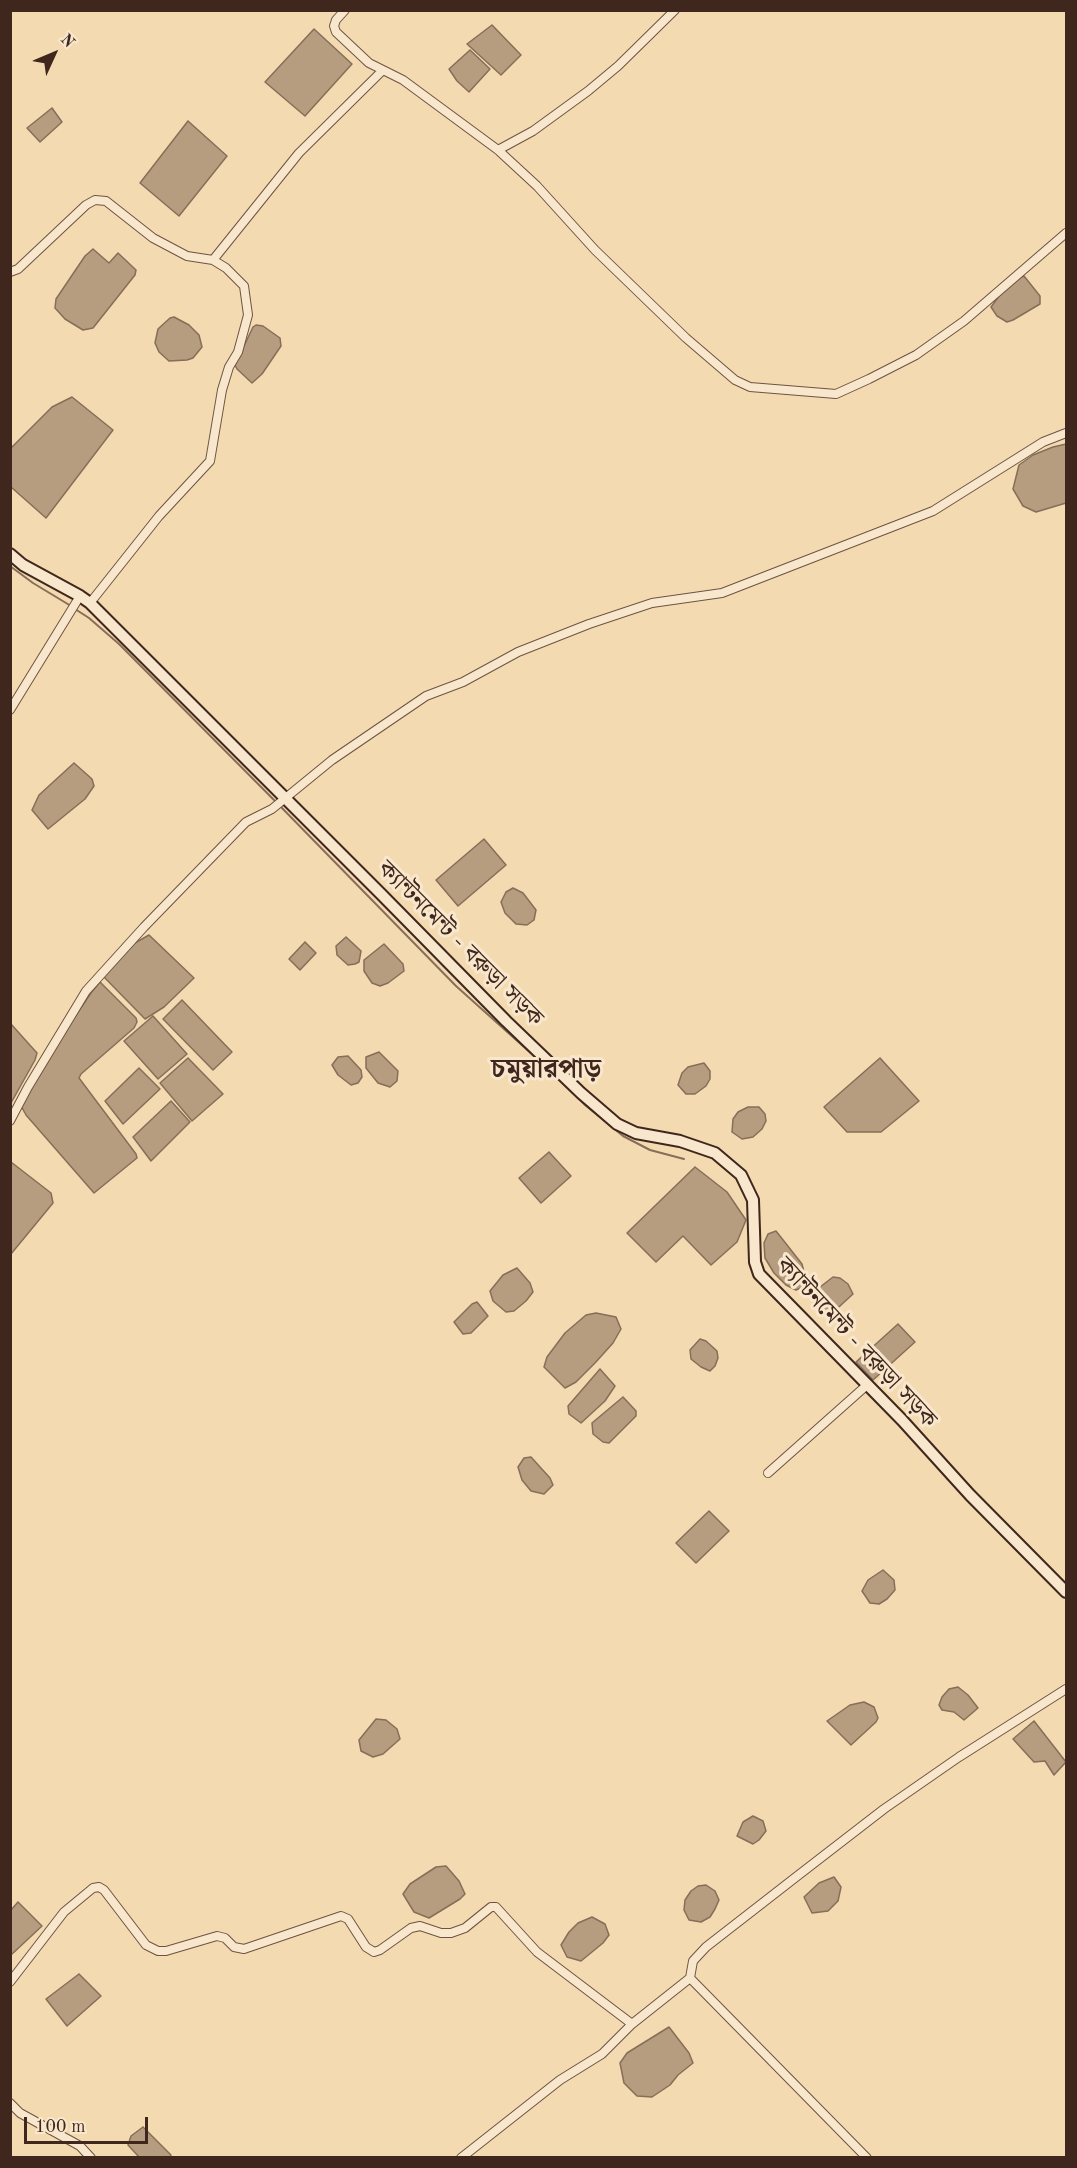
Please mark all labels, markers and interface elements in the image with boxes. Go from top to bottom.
north arrow [24,24,84,84]
text: N [57,32,77,51]
street label: ক্যান্টনমেন্ট - বরুড়া সড়ক [371,855,549,1033]
district label: চমুয়ারপাড় [491,1054,601,1086]
street label: ক্যান্টনমেন্ট - বরুড়া সড়ক [770,1252,942,1434]
scale bar [27,2105,152,2143]
text: 100 m [35,2118,86,2136]

